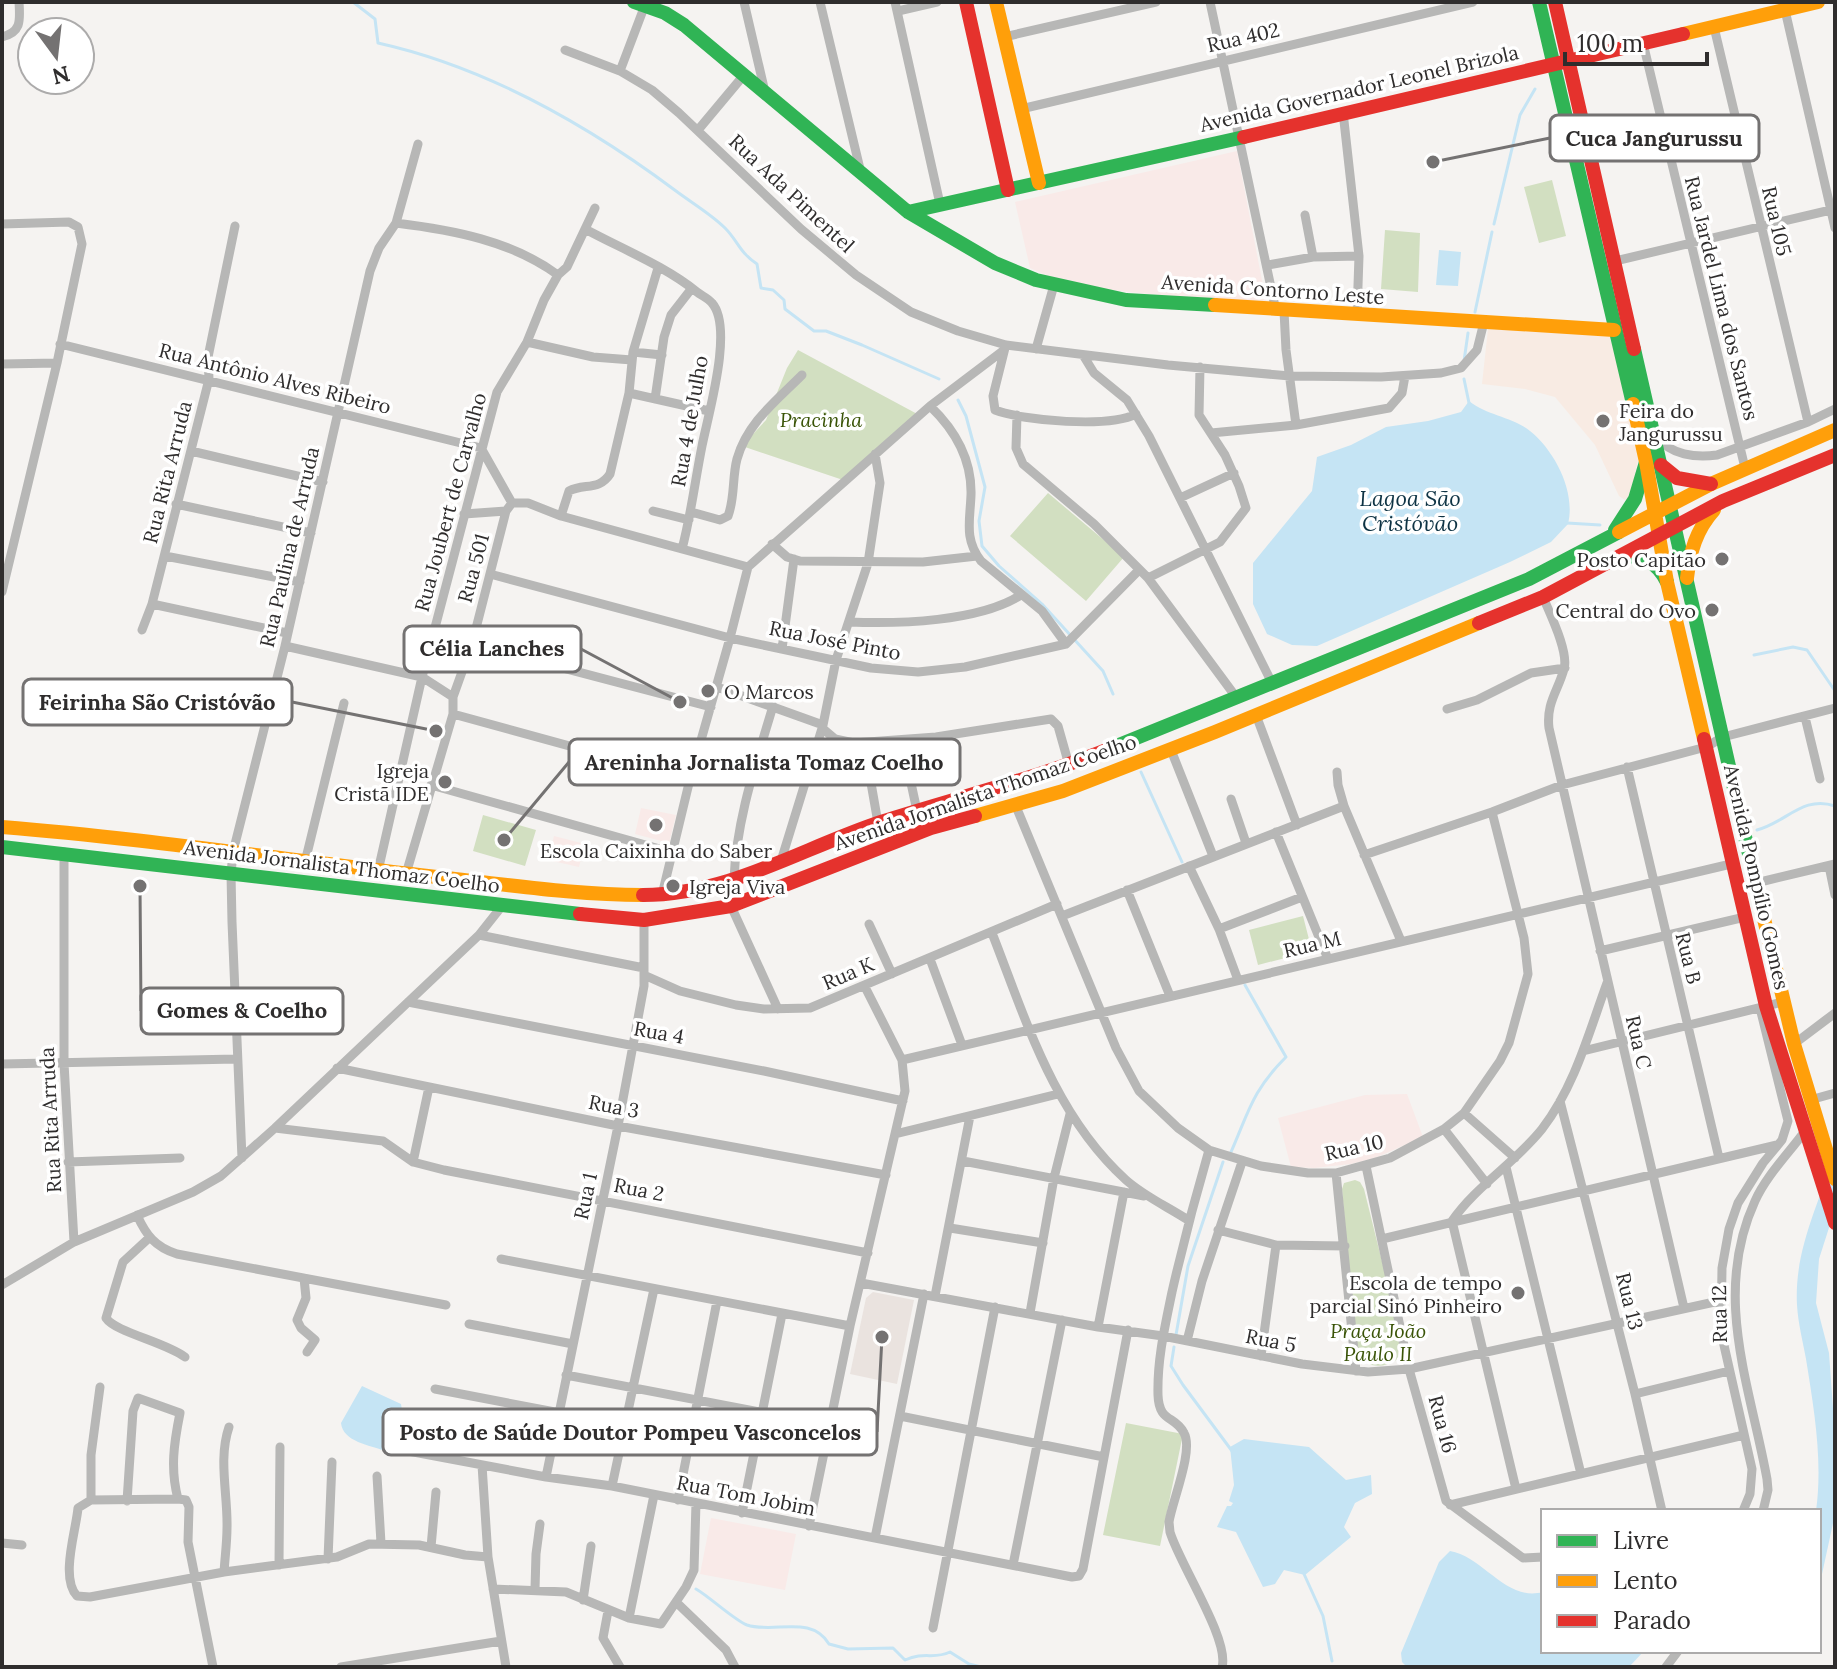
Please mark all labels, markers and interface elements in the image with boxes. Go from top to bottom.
north arrow [16,16,96,96]
scale bar [1565,16,1707,66]
street label: Rua 402 [1204,17,1282,57]
text: 100 m [1577,28,1643,59]
street label: Avenida Governador Leonel Brizola [1196,39,1521,137]
text: N [49,60,73,91]
callout: Cuca Jangurussu [1550,115,1759,161]
text: Cuca Jangurussu [1565,124,1743,152]
street label: Rua Ada Pimentel [724,128,860,258]
street label: Rua Jardel Lima dos Santos [1680,173,1764,423]
street label: Rua 105 [1757,184,1797,258]
street label: Avenida Contorno Leste [1160,269,1385,309]
street label: Rua Antônio Alves Ribeiro [156,337,394,419]
street label: Rua 4 de Julho [665,353,713,489]
street label: Rua Joubert de Carvalho [409,390,491,614]
street label: Rua Rita Arruda [137,398,197,546]
place label: Feira do Jangurussu [1618,398,1723,446]
park label: Pracinha [780,407,862,432]
marker: Feira do Jangurussu [1594,412,1612,430]
street label: Rua Paulina de Arruda [254,444,324,650]
water label: Lagoa São Cristóvão [1359,484,1461,537]
street label: Rua 501 [452,531,494,605]
place label: Posto Capitão [1576,547,1706,572]
marker: Posto Capitão [1713,550,1731,568]
place label: Central do Ovo [1555,598,1696,623]
marker: Central do Ovo [1703,601,1721,619]
street label: Rua José Pinto [767,615,903,665]
callout: Célia Lanches [404,626,581,672]
text: Célia Lanches [420,634,564,662]
callout: Feirinha São Cristóvão [23,679,292,725]
place label: O Marcos [724,679,814,704]
marker: O Marcos [699,682,717,700]
text: Feirinha São Cristóvão [38,688,276,716]
street label: Avenida Jornalista Thomaz Coelho [830,728,1139,856]
callout: Areninha Jornalista Tomaz Coelho [569,739,960,785]
text: Areninha Jornalista Tomaz Coelho [585,748,943,776]
place label: Igreja Cristã IDE [334,758,429,806]
street label: Avenida Pompílio Gomes [1719,761,1795,992]
marker: Igreja Cristã IDE [436,773,454,791]
marker: Escola Caixinha do Saber [647,816,665,834]
street label: Avenida Jornalista Thomaz Coelho [182,834,501,898]
place label: Escola Caixinha do Saber [540,838,773,863]
place label: Igreja Viva [689,874,785,899]
marker: Igreja Viva [664,877,682,895]
street label: Rua M [1281,925,1343,963]
street label: Rua B [1671,929,1707,987]
street label: Rua K [818,951,878,995]
callout: Gomes & Coelho [141,988,343,1034]
text: Gomes & Coelho [157,996,327,1024]
street label: Rua C [1621,1013,1657,1071]
street label: Rua 4 [632,1015,686,1049]
street label: Rua Rita Arruda [34,1046,66,1194]
street label: Rua 3 [586,1089,642,1123]
street label: Rua 10 [1322,1128,1386,1166]
street label: Rua 1 [568,1170,602,1222]
street label: Rua 2 [612,1172,666,1206]
place label: Escola de tempo parcial Sinó Pinheiro [1309,1270,1502,1318]
street label: Rua 13 [1611,1270,1649,1332]
marker: Escola de tempo parcial Sinó Pinheiro [1509,1284,1527,1302]
street label: Rua 12 [1706,1285,1732,1343]
park label: Praça João Paulo II [1330,1318,1426,1366]
street label: Rua 5 [1244,1323,1298,1357]
street label: Rua 16 [1423,1392,1463,1456]
callout: Posto de Saúde Doutor Pompeu Vasconcelos [383,1409,877,1455]
text: Posto de Saúde Doutor Pompeu Vasconcelos [399,1418,861,1446]
street label: Rua Tom Jobim [674,1469,818,1521]
legend [1541,1509,1821,1653]
text: Livre [1613,1525,1669,1556]
text: Lento [1613,1565,1678,1596]
text: Parado [1613,1605,1691,1636]

